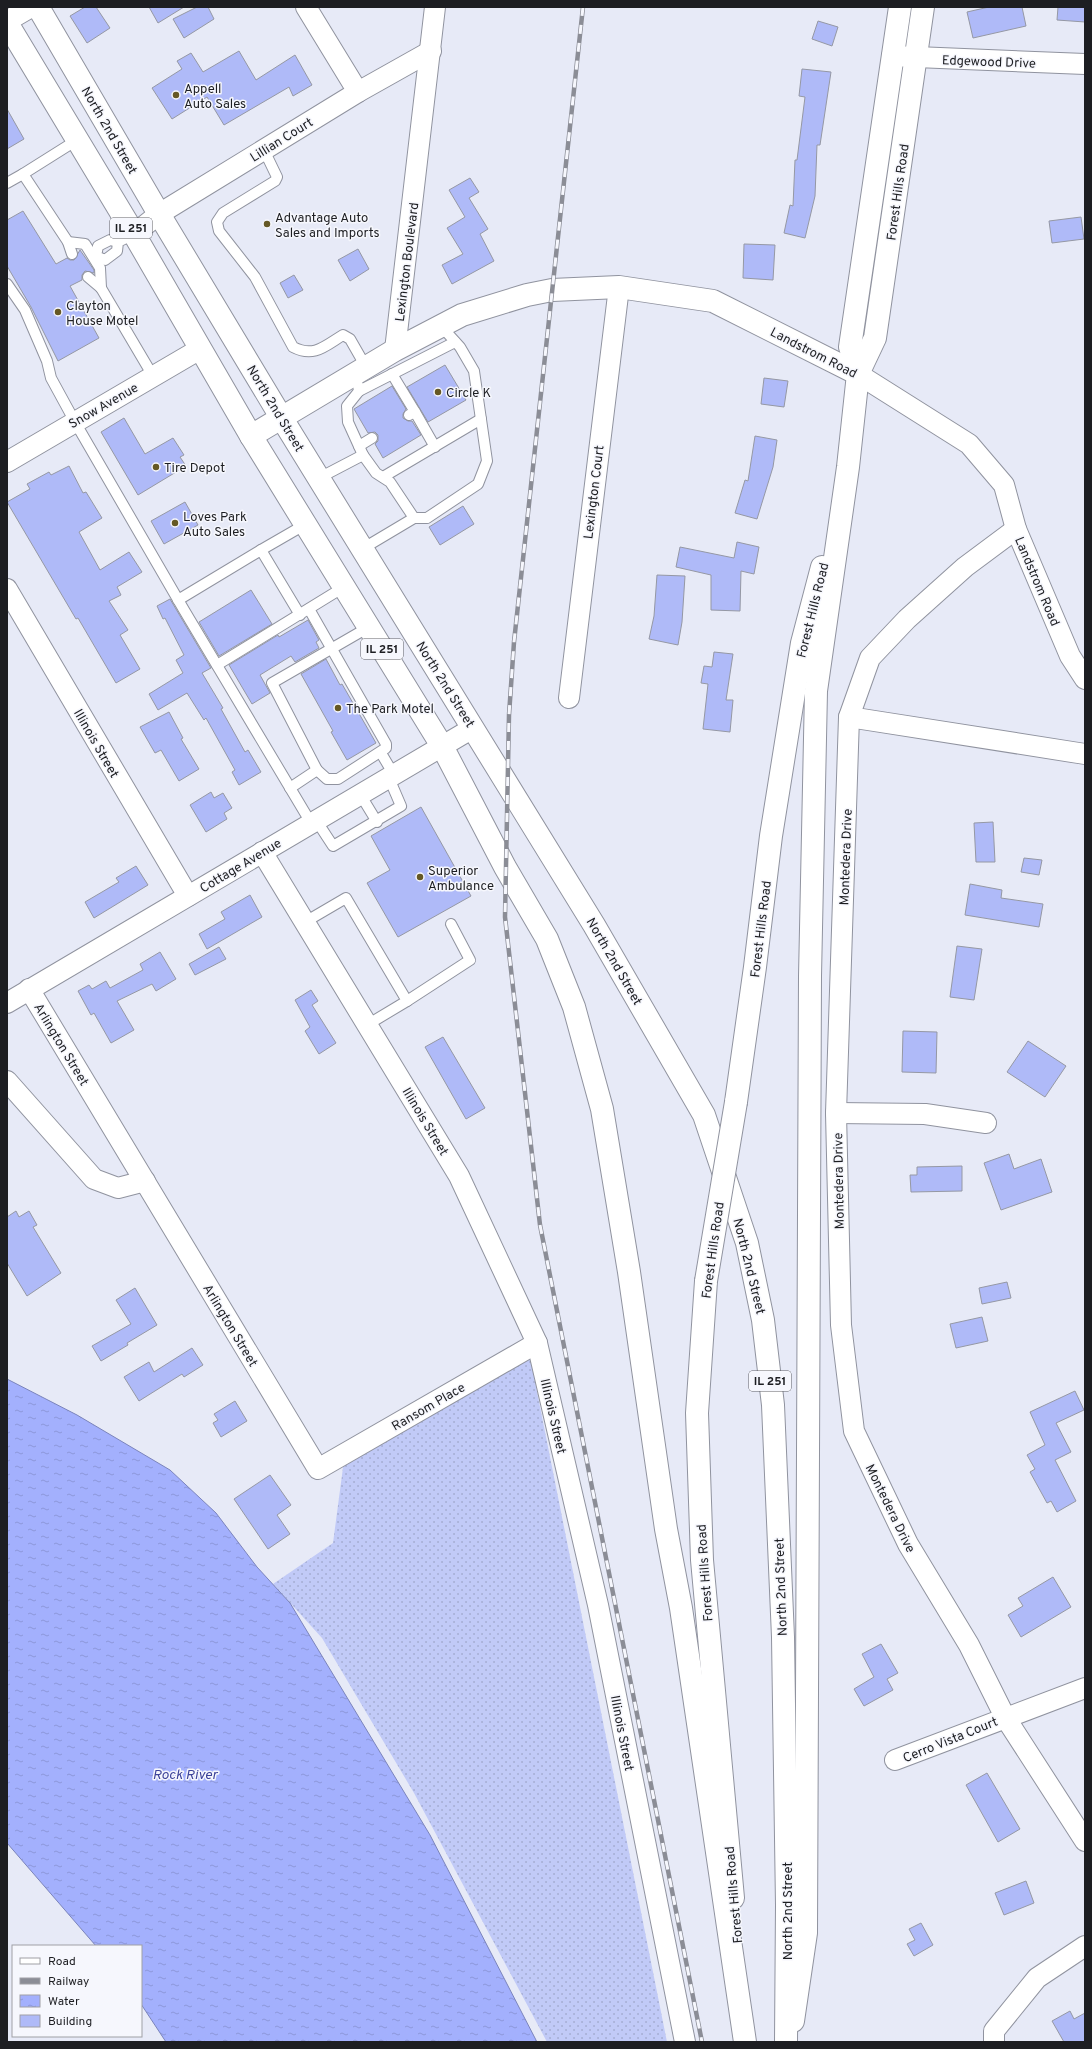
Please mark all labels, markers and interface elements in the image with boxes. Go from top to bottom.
street label: Edgewood Drive [942,53,1036,73]
place label: Appell Auto Sales [184,82,246,113]
street label: North 2nd Street [77,84,140,178]
marker: Appell Auto Sales [171,90,181,100]
street label: Lillian Court [248,115,317,166]
street label: Forest Hills Road [884,143,914,242]
street label: Lexington Boulevard [393,202,423,323]
place label: Advantage Auto Sales and Imports [275,211,380,242]
road number: IL 251 [110,218,152,238]
marker: Advantage Auto Sales and Imports [262,219,272,229]
place label: Clayton House Motel [66,299,139,330]
marker: Clayton House Motel [53,307,63,317]
street label: Landstrom Road [767,325,859,383]
street label: North 2nd Street [242,363,307,455]
street label: Snow Avenue [66,380,142,433]
place label: Circle K [446,386,491,402]
marker: Circle K [433,387,443,397]
street label: Lexington Court [581,444,609,540]
place label: Tire Depot [164,461,225,477]
marker: Tire Depot [151,462,161,472]
place label: Loves Park Auto Sales [183,510,247,541]
marker: Loves Park Auto Sales [170,518,180,528]
street label: Landstrom Road [1010,535,1062,629]
street label: Forest Hills Road [794,561,833,660]
road number: IL 251 [361,639,403,659]
street label: North 2nd Street [411,639,477,731]
place label: The Park Motel [346,702,434,718]
marker: The Park Motel [333,703,343,713]
street label: Illinois Street [69,707,121,781]
street label: Montedera Drive [837,808,857,906]
street label: Cottage Avenue [197,836,285,897]
place label: Superior Ambulance [428,864,494,895]
marker: Superior Ambulance [415,872,425,882]
street label: Forest Hills Road [748,880,776,979]
street label: North 2nd Street [582,915,645,1009]
street label: Arlington Street [29,1001,91,1089]
street label: Illinois Street [398,1085,451,1159]
street label: Montedera Drive [831,1132,849,1229]
street label: Forest Hills Road [699,1201,729,1300]
street label: North 2nd Street [728,1217,768,1316]
street label: Arlington Street [198,1282,260,1370]
road number: IL 251 [749,1371,791,1391]
street label: Illinois Street [536,1377,569,1456]
street label: Ransom Place [389,1380,469,1435]
street label: Montedera Drive [861,1462,918,1556]
street label: Forest Hills Road [695,1524,717,1622]
street label: North 2nd Street [772,1537,792,1636]
street label: Illinois Street [606,1694,636,1773]
street label: Cerro Vista Court [901,1715,1001,1767]
water label: Rock River [153,1767,219,1784]
street label: Forest Hills Road [723,1846,747,1944]
street label: North 2nd Street [781,1862,797,1960]
legend [12,1945,142,2037]
text: Road [48,1954,76,1970]
text: Railway [48,1974,89,1990]
text: Water [48,1994,80,2010]
text: Building [48,2014,92,2030]

